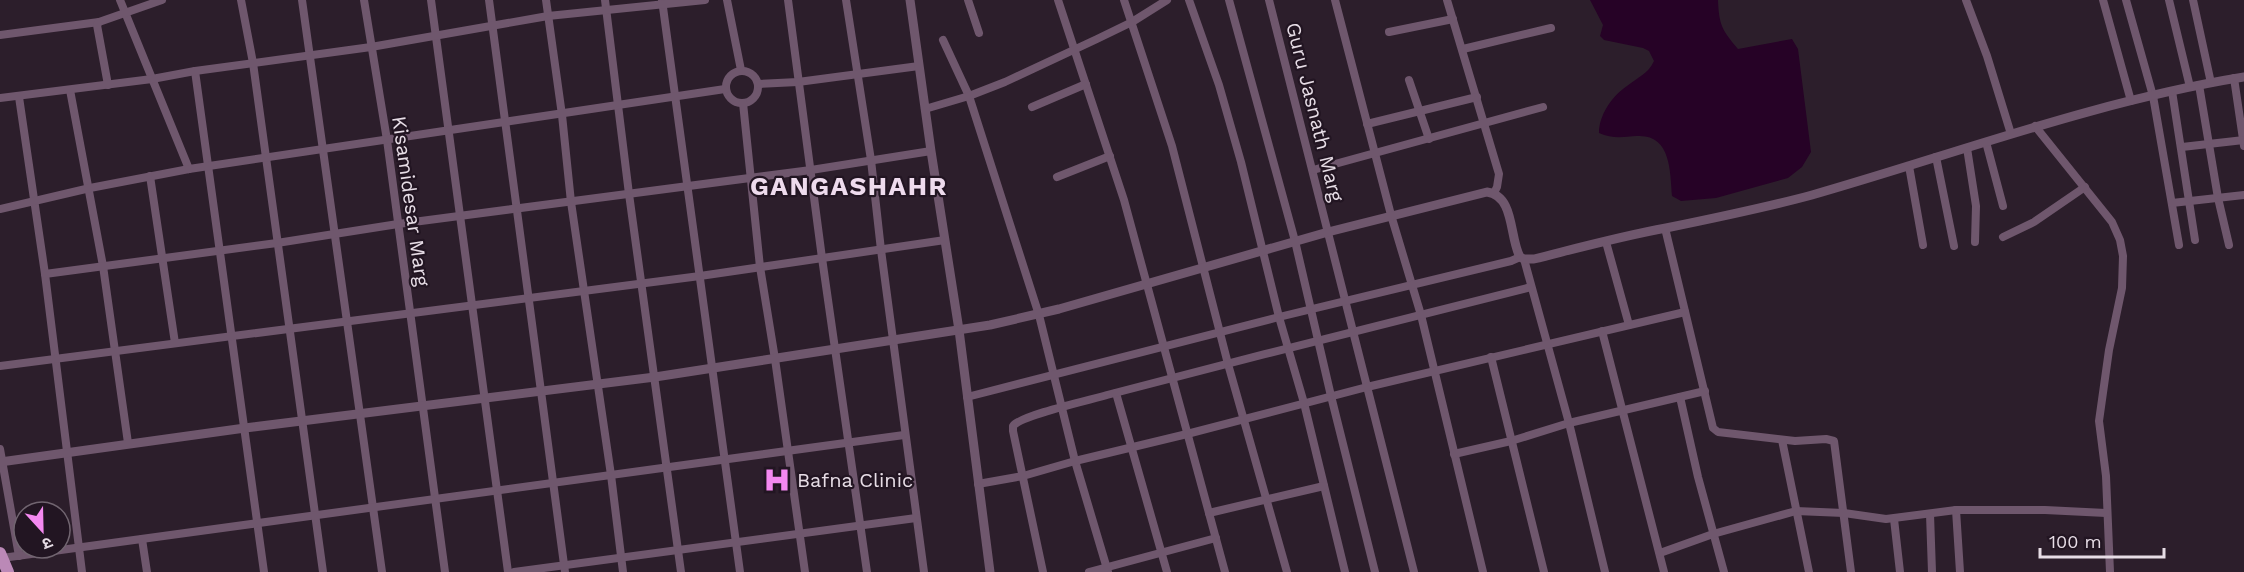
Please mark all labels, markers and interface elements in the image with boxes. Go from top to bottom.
street label: Guru Jasnath Marg [1281,20,1349,204]
street label: Kisamidesar Marg [387,114,435,288]
district label: GANGASHAHR [750,171,948,201]
hospital icon: Bafna Clinic [762,465,792,495]
place label: Bafna Clinic [797,468,913,492]
north arrow [12,500,72,560]
scale bar [2040,521,2164,559]
text: 100 m [2049,531,2102,552]
text: उ [39,533,55,554]

